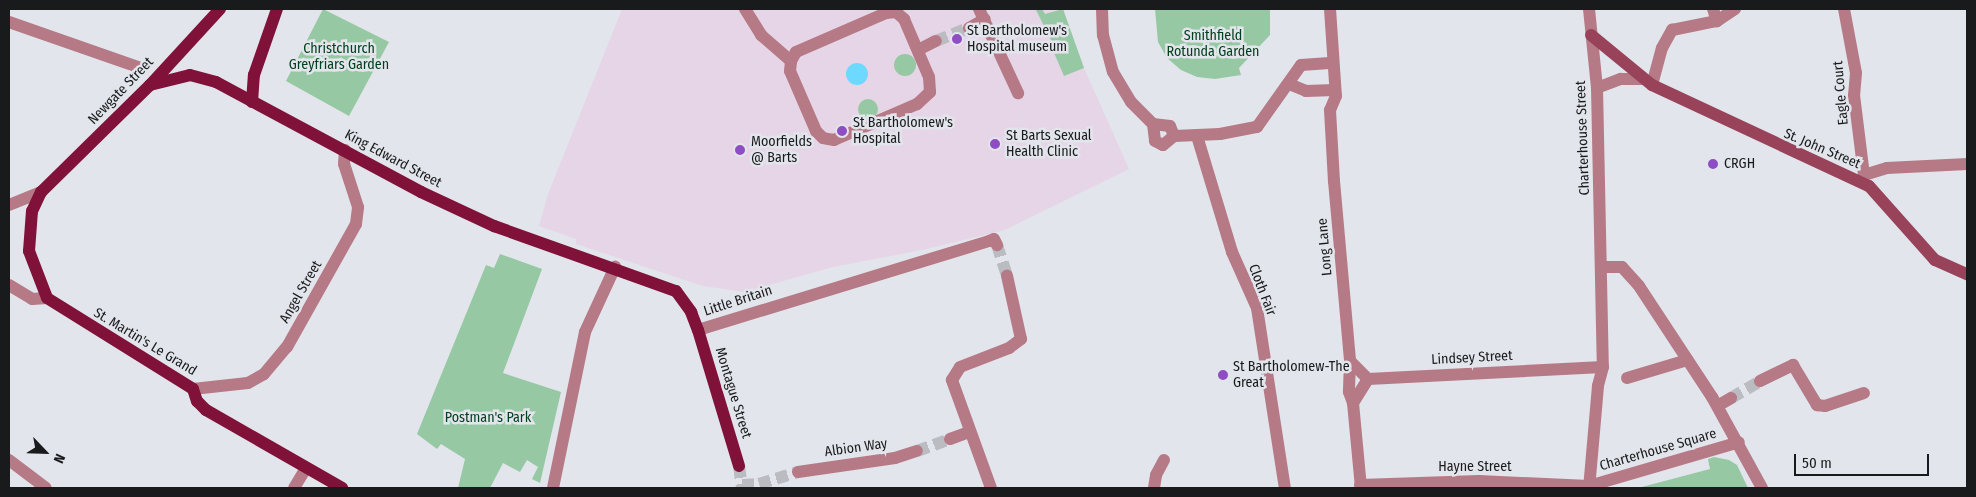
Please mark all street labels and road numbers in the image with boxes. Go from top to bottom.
street label: Newgate Street [85,54,157,128]
street label: Eagle Court [1830,60,1852,126]
street label: Charterhouse Street [1573,80,1593,196]
street label: St. John Street [1781,125,1863,173]
street label: King Edward Street [342,126,444,192]
street label: Long Lane [1314,217,1336,277]
street label: Angel Street [276,258,326,326]
street label: Cloth Fair [1245,262,1279,318]
street label: Little Britain [702,282,774,320]
street label: St. Martin's Le Grand [90,305,200,379]
street label: Montague Street [711,345,755,441]
street label: Lindsey Street [1431,347,1513,369]
street label: Charterhouse Square [1598,425,1718,475]
street label: Albion Way [824,435,888,461]
street label: Hayne Street [1438,459,1512,475]

